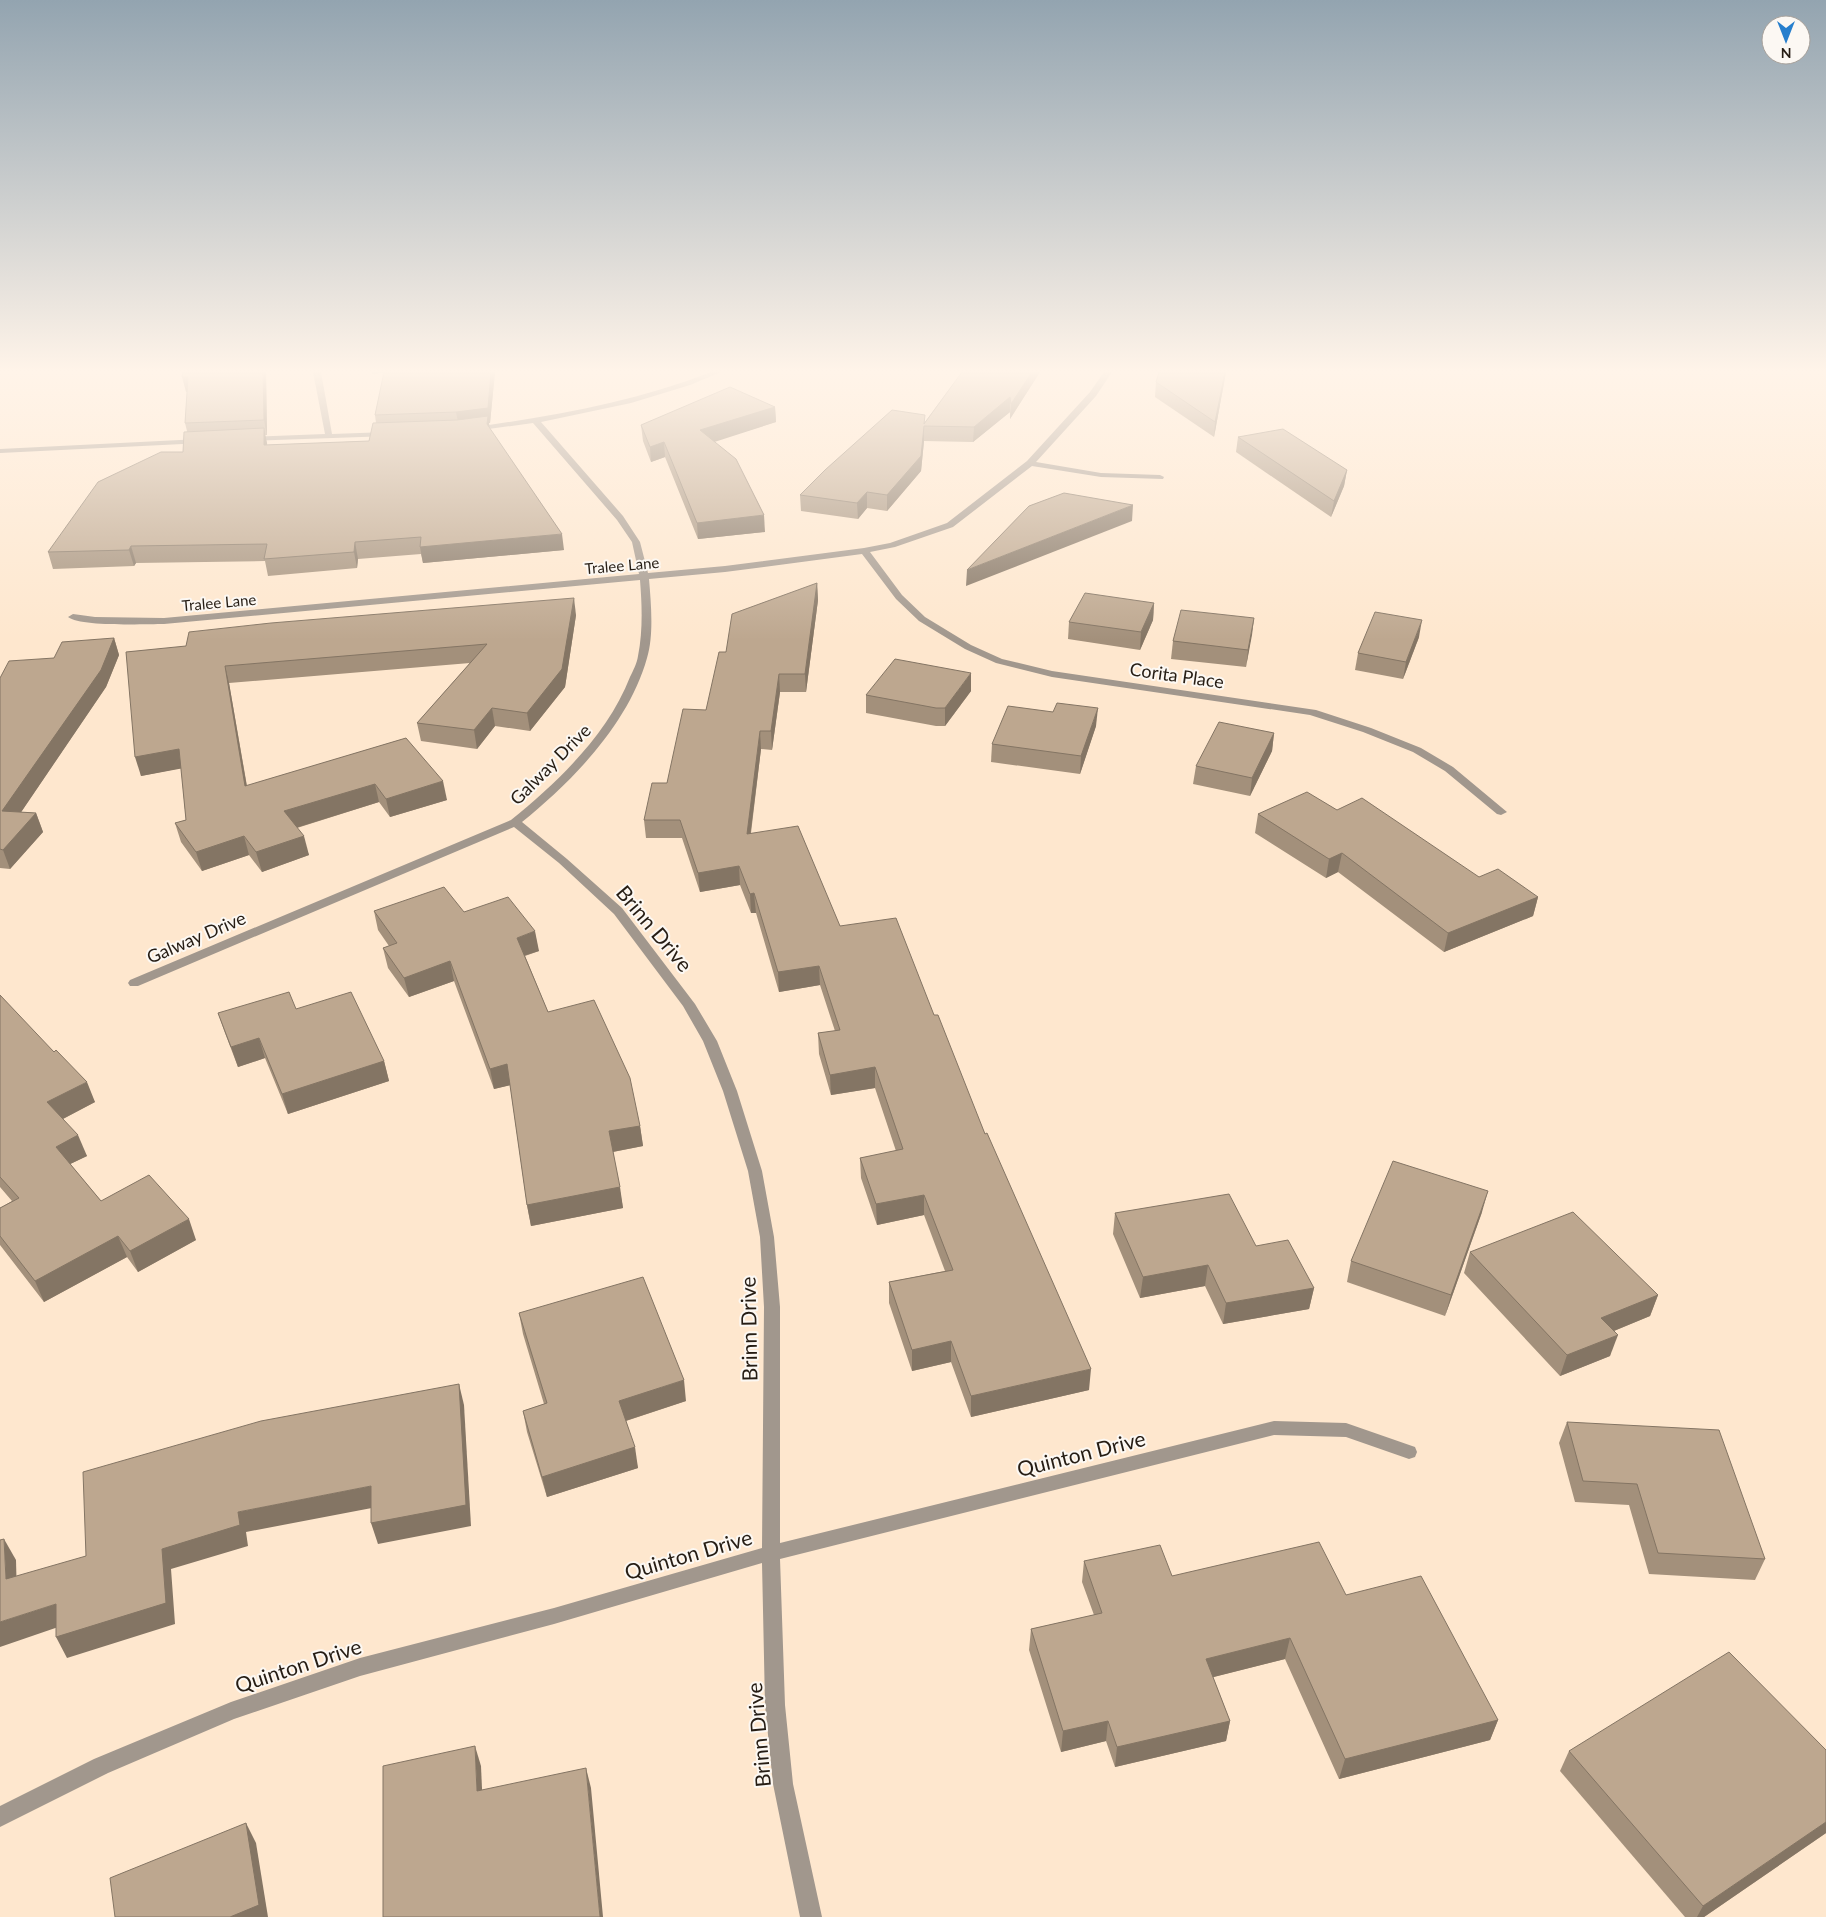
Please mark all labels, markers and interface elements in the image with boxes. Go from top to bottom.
north arrow [1761,15,1811,65]
text: N [1781,45,1791,62]
street label: Tralee Lane [584,553,660,577]
street label: Tralee Lane [181,590,257,614]
street label: Corita Place [1129,658,1225,692]
street label: Galway Drive [505,719,595,809]
street label: Brinn Drive [612,880,698,976]
street label: Galway Drive [143,906,249,968]
street label: Brinn Drive [735,1276,761,1382]
street label: Quinton Drive [1014,1425,1148,1481]
street label: Quinton Drive [621,1524,755,1584]
street label: Quinton Drive [232,1633,364,1697]
street label: Brinn Drive [741,1682,775,1788]

